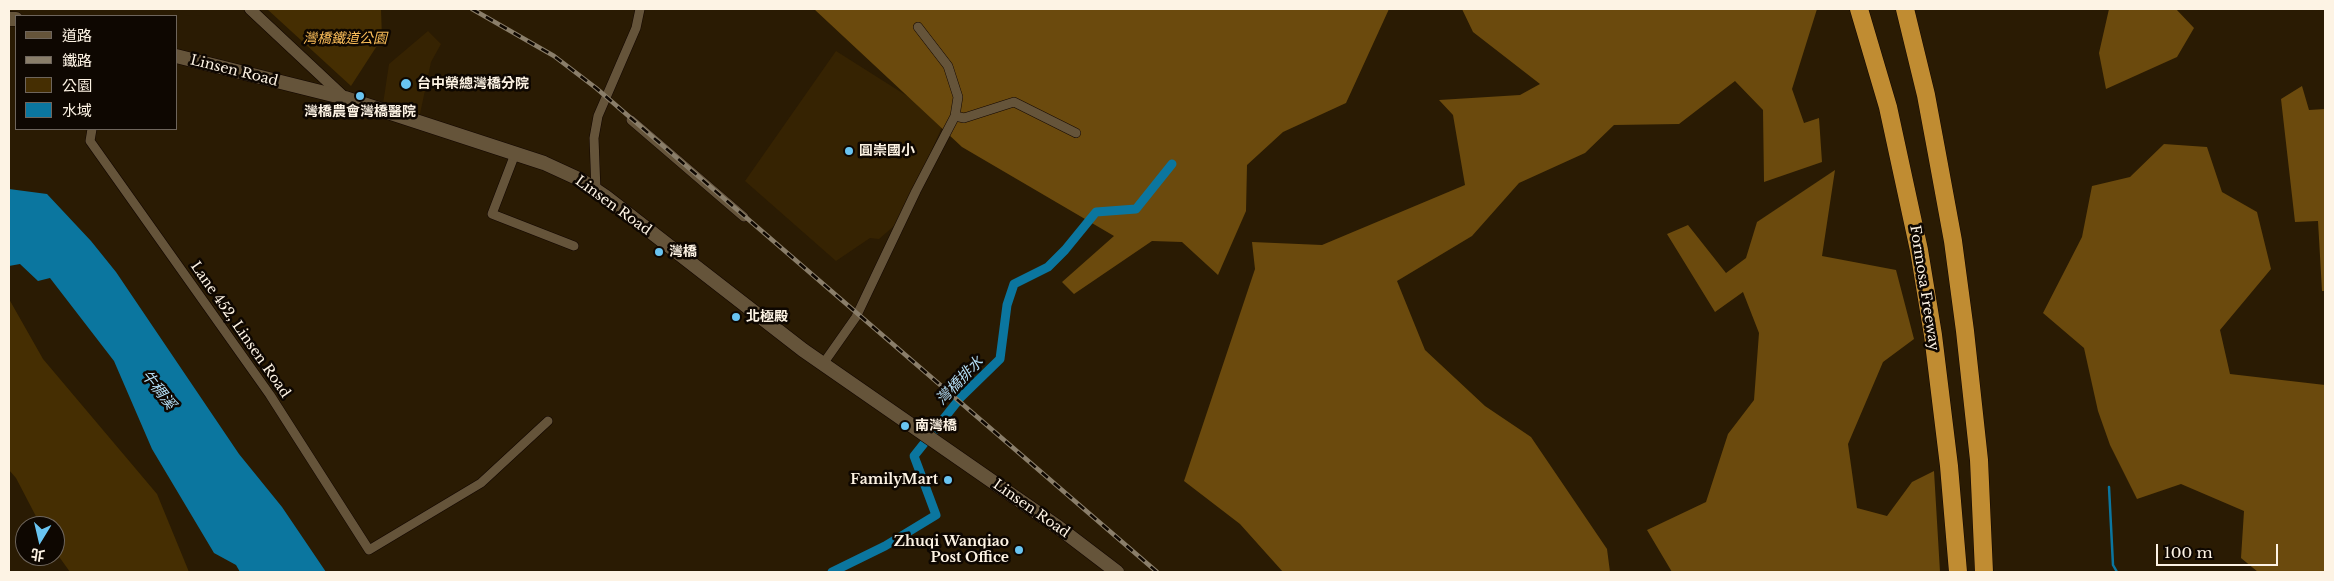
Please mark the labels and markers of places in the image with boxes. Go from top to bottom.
place label: 台中榮總灣橋分院 [417,76,529,92]
marker: 台中榮總灣橋分院 [399,77,413,91]
marker: 灣橋農會灣橋醫院 [354,90,366,102]
place label: 灣橋農會灣橋醫院 [304,104,416,120]
place label: 圓崇國小 [859,143,915,159]
marker: 圓崇國小 [843,145,855,157]
place label: 灣橋 [669,244,697,260]
marker: 灣橋 [653,246,665,258]
place label: 北極殿 [746,309,788,325]
marker: 北極殿 [730,311,742,323]
place label: 南灣橋 [915,418,957,434]
marker: 南灣橋 [899,420,911,432]
place label: FamilyMart [850,472,938,488]
marker: FamilyMart [942,474,954,486]
place label: Zhuqi Wanqiao Post Office [894,534,1009,566]
marker: Zhuqi Wanqiao Post Office [1013,544,1025,556]

